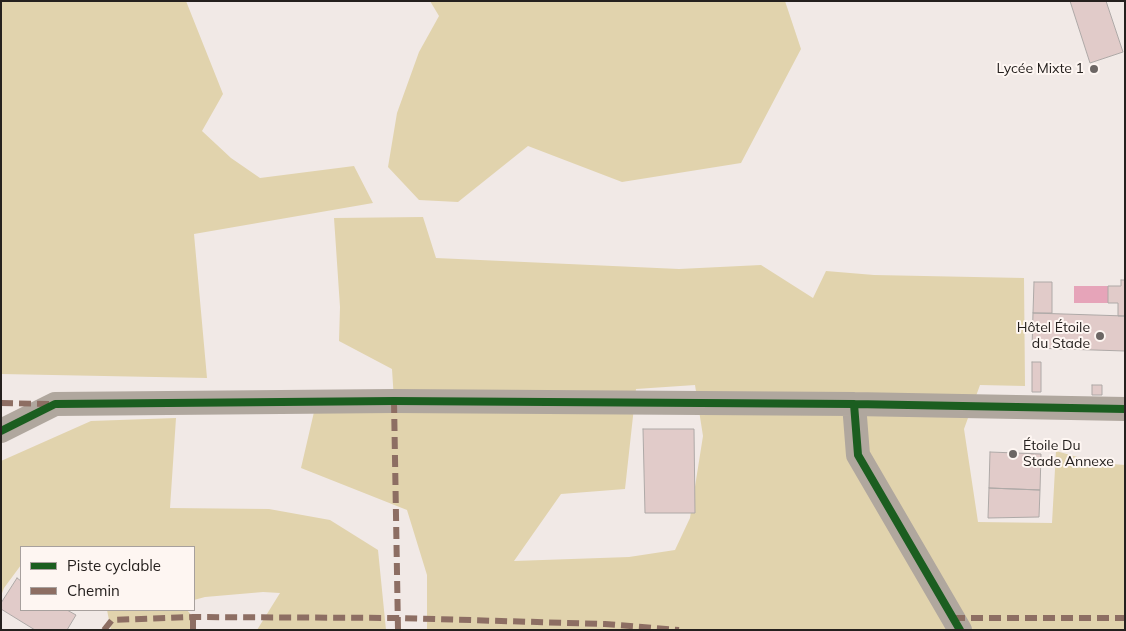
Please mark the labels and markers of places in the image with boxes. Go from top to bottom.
place label: Lycée Mixte 1 [997,61,1084,77]
marker: Lycée Mixte 1 [1088,63,1100,75]
place label: Hôtel Étoile du Stade [1017,320,1090,352]
marker: Hôtel Étoile du Stade [1094,330,1106,342]
place label: Étoile Du Stade Annexe [1023,438,1114,471]
marker: Étoile Du Stade Annexe [1007,448,1019,460]

